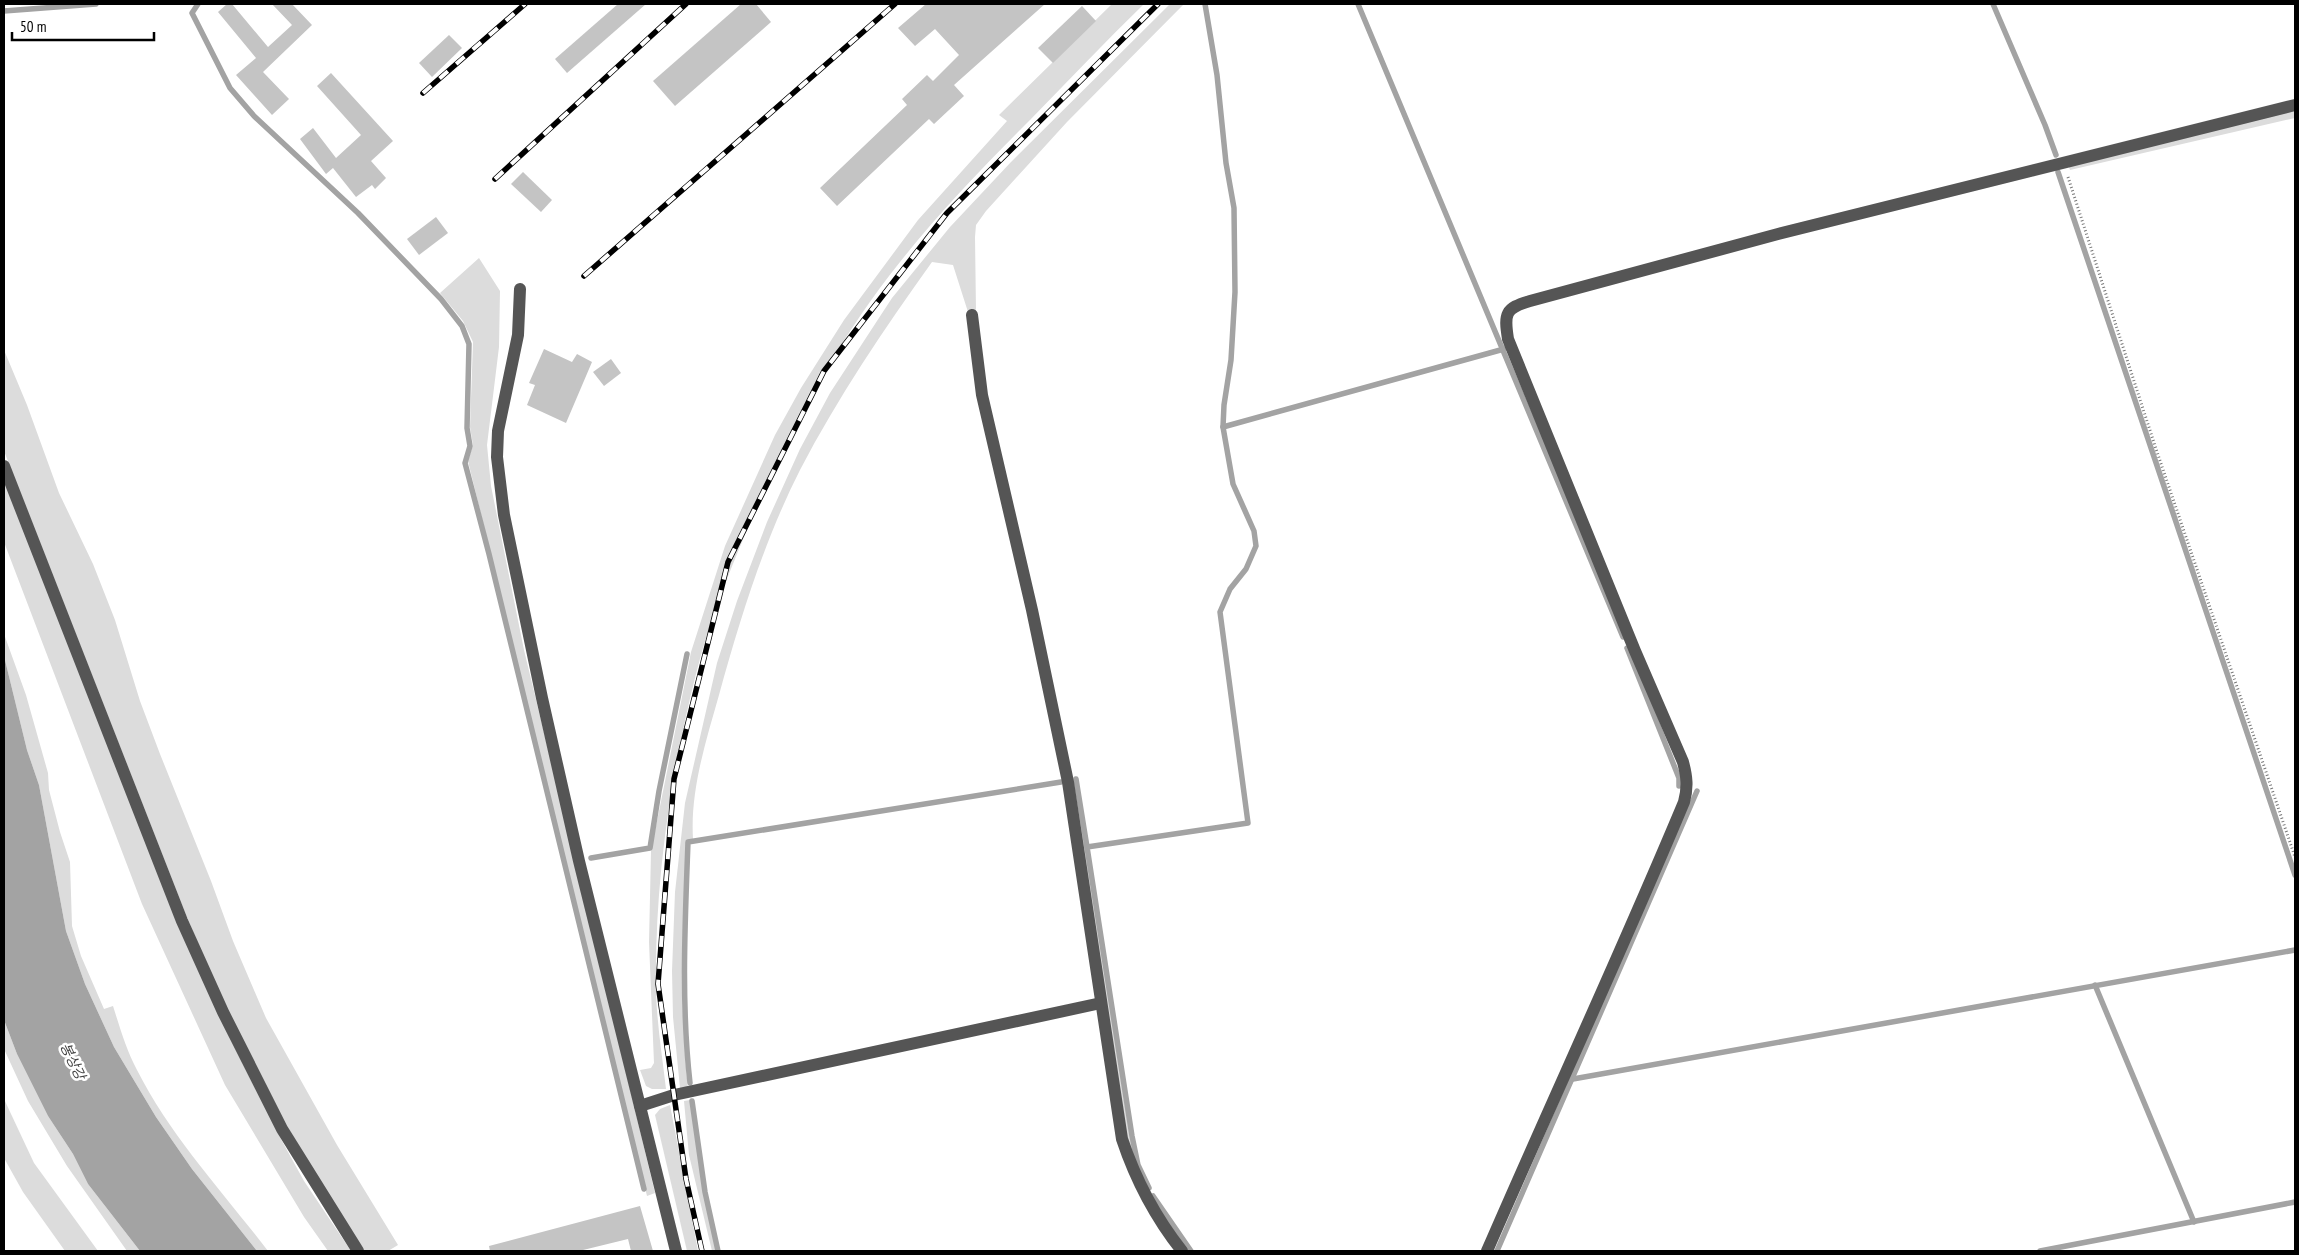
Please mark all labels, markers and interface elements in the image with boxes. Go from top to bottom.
scale bar [12,10,155,42]
text: 50 m [20,17,46,36]
water label: 봉상강 [56,1040,90,1084]

